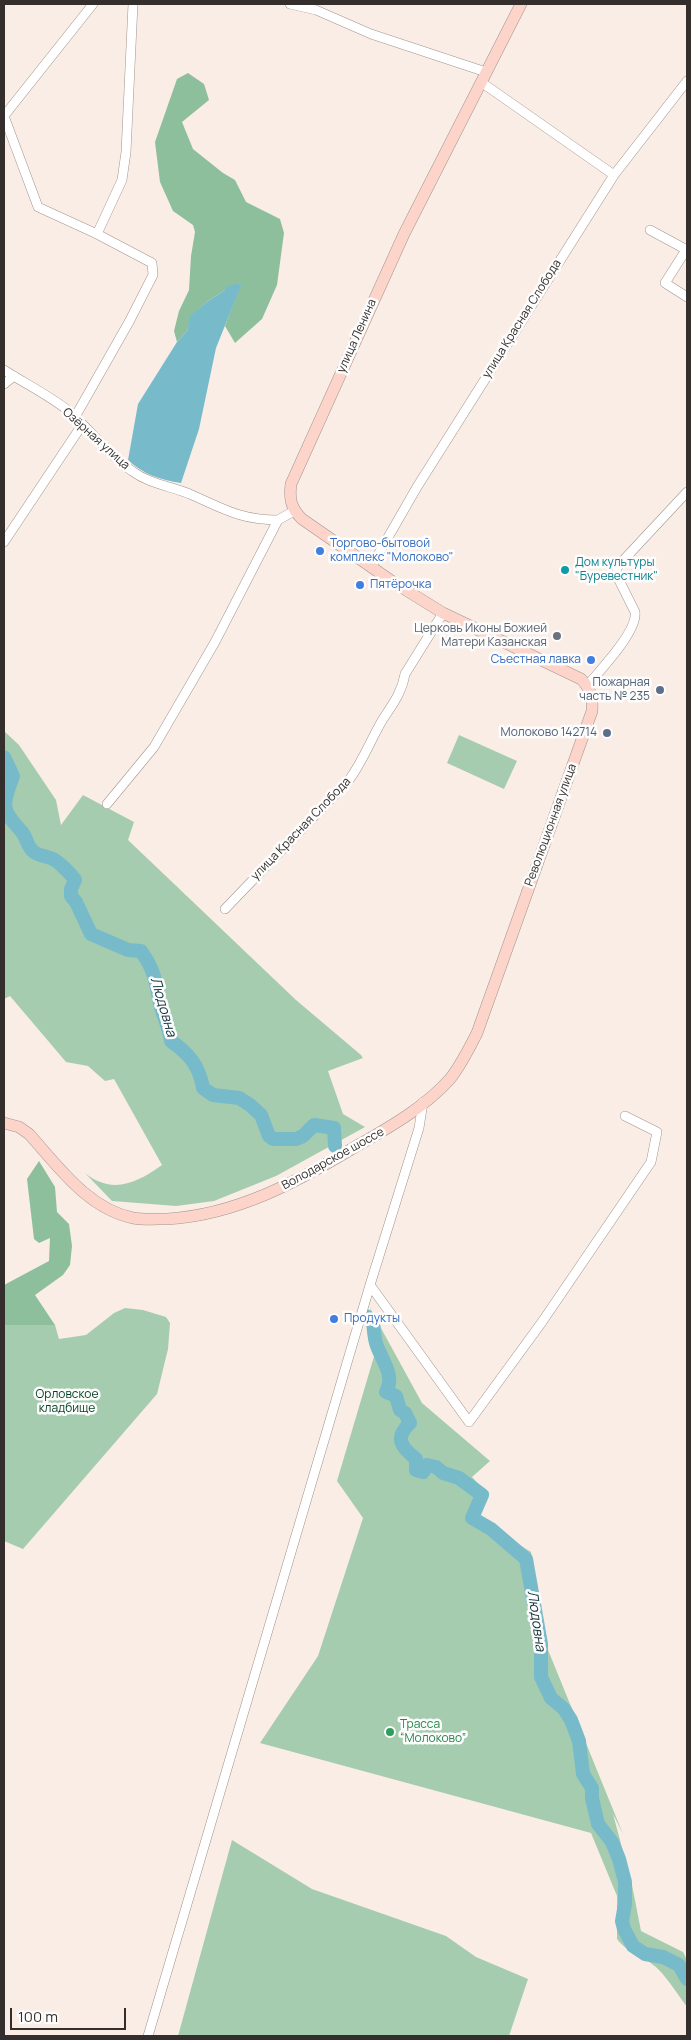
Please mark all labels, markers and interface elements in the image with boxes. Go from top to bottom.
street label: улица Красная Слобода [480,257,564,381]
street label: улица Ленина [334,297,380,375]
street label: Озёрная улица [59,405,133,473]
place label: Торгово-бытовой комплекс "Молоково" [330,537,454,565]
marker: Торгово-бытовой комплекс "Молоково" [314,545,326,557]
place label: Дом культуры "Буревестник" [575,556,658,584]
marker: Дом культуры "Буревестник" [559,564,571,576]
place label: Пятёрочка [370,578,431,592]
marker: Пятёрочка [354,579,366,591]
place label: Церковь Иконы Божией Матери Казанская [414,622,547,650]
marker: Церковь Иконы Божией Матери Казанская [551,630,563,642]
place label: Съестная лавка [491,653,581,667]
marker: Съестная лавка [585,654,597,666]
place label: Пожарная часть № 235 [579,676,650,704]
marker: Пожарная часть № 235 [654,684,666,696]
place label: Молоково 142714 [501,726,597,740]
marker: Молоково 142714 [601,727,613,739]
street label: Революционная улица [522,762,580,888]
street label: улица Красная Слобода [248,775,354,883]
water label: Людовна [147,975,179,1039]
street label: Володарское шоссе [279,1125,387,1193]
place label: Продукты [344,1312,400,1326]
marker: Продукты [328,1313,340,1325]
park label: Орловское кладбище [36,1388,98,1416]
water label: Людовна [523,1590,549,1652]
place label: Трасса “Молоково” [400,1718,466,1746]
marker: Трасса “Молоково” [384,1726,396,1738]
scale bar [12,1998,129,2030]
text: 100 m [18,2006,58,2027]

